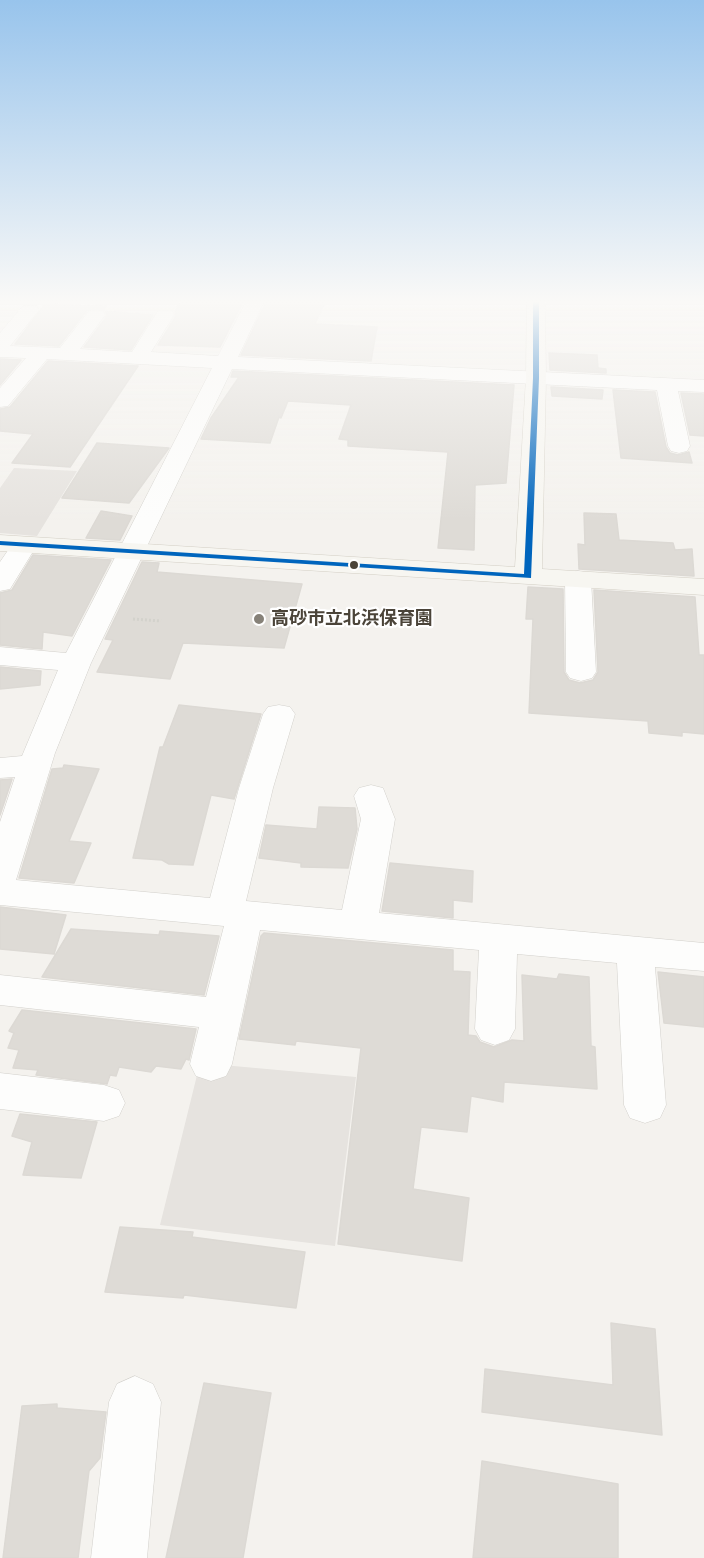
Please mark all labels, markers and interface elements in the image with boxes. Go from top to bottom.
unlabelled marker [348,559,360,571]
place label: 高砂市立北浜保育園 [271,608,433,630]
marker: 高砂市立北浜保育園 [252,612,266,626]

